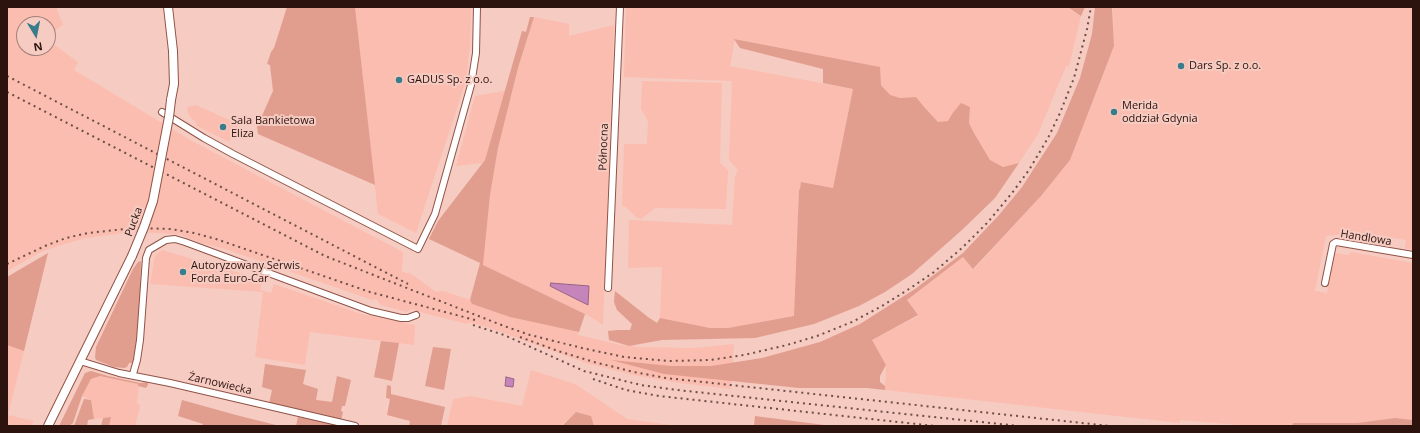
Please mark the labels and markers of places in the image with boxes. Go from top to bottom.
place label: Dars Sp. z o.o. [1189,59,1261,73]
marker: Dars Sp. z o.o. [1176,61,1186,71]
place label: GADUS Sp. z o.o. [407,73,492,87]
marker: GADUS Sp. z o.o. [394,75,404,85]
place label: Merida oddział Gdynia [1122,99,1198,125]
marker: Merida oddział Gdynia [1109,107,1119,117]
place label: Sala Bankietowa Eliza [231,114,315,140]
marker: Sala Bankietowa Eliza [218,122,228,132]
place label: Autoryzowany Serwis Forda Euro-Car [191,259,300,285]
marker: Autoryzowany Serwis Forda Euro-Car [178,267,188,277]

